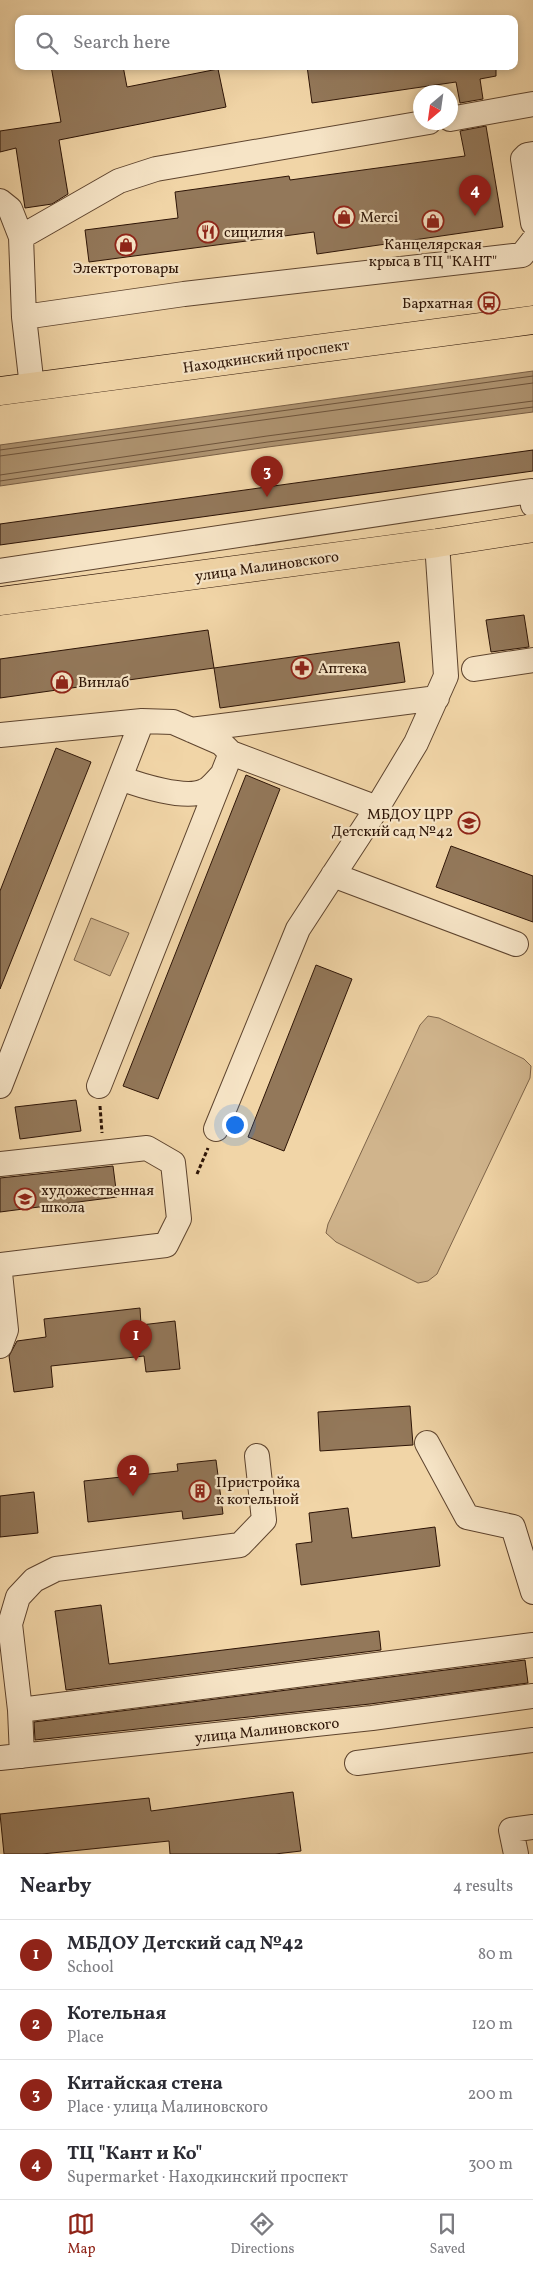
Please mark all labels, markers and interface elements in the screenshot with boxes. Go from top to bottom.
search box [15,15,518,70]
icon: search [33,29,61,57]
text: Search here [73,30,170,56]
north arrow [413,85,458,130]
pin: 4 [459,175,491,216]
shop icon: Merci [332,205,356,229]
place label: Merci [360,208,398,229]
shop icon: Канцелярская крыса в ТЦ "КАНТ" [421,209,445,233]
restaurant icon: сицилия [196,220,220,244]
place label: сицилия [224,223,284,244]
shop icon: Электротовары [114,233,138,257]
place label: Канцелярская крыса в ТЦ "КАНТ" [369,235,497,273]
place label: Электротовары [73,259,179,280]
bus stop icon: Бархатная [477,291,501,315]
place label: Бархатная [402,294,473,315]
street label: Находкинский проспект [181,335,351,380]
pin: 3 [251,456,283,497]
street label: улица Малиновского [194,547,341,588]
pharmacy icon: Аптека [290,656,314,680]
place label: Аптека [318,659,367,680]
shop icon: Винлаб [50,670,74,694]
place label: Винлаб [78,673,129,694]
place label: МБДОУ ЦРР Детский сад №42 [331,805,453,843]
school or university icon: МБДОУ ЦРР Детский сад №42 [457,811,481,835]
your location [222,1112,248,1138]
place label: художественная школа [41,1181,154,1219]
school or university icon: художественная школа [13,1187,37,1211]
pin: 1 [120,1320,152,1361]
pin: 2 [117,1455,149,1496]
place label: Пристройка к котельной [216,1473,300,1511]
building icon: Пристройка к котельной [188,1479,212,1503]
street label: улица Малиновского [194,1713,340,1750]
text: Nearby [20,1872,91,1901]
text: 4 results [453,1876,513,1898]
text: МБДОУ Детский сад №42 [67,1931,303,1957]
text: 1 [33,1944,39,1966]
text: 80 m [478,1944,513,1966]
text: School [67,1957,114,1979]
text: Котельная [67,2001,166,2027]
text: 2 [32,2014,40,2036]
text: 120 m [471,2014,513,2036]
text: Place [67,2027,104,2049]
text: Китайская стена [67,2071,223,2097]
text: 3 [32,2084,40,2106]
text: 200 m [468,2084,513,2106]
text: Place · улица Малиновского [67,2097,268,2119]
text: ТЦ "Кант и Ко" [67,2141,202,2167]
text: 4 [31,2154,41,2176]
text: 300 m [468,2154,513,2176]
text: Supermarket · Находкинский проспект [67,2167,348,2189]
tab: Map [67,2210,95,2259]
tab: Directions [230,2210,295,2259]
tab: Saved [429,2210,466,2259]

